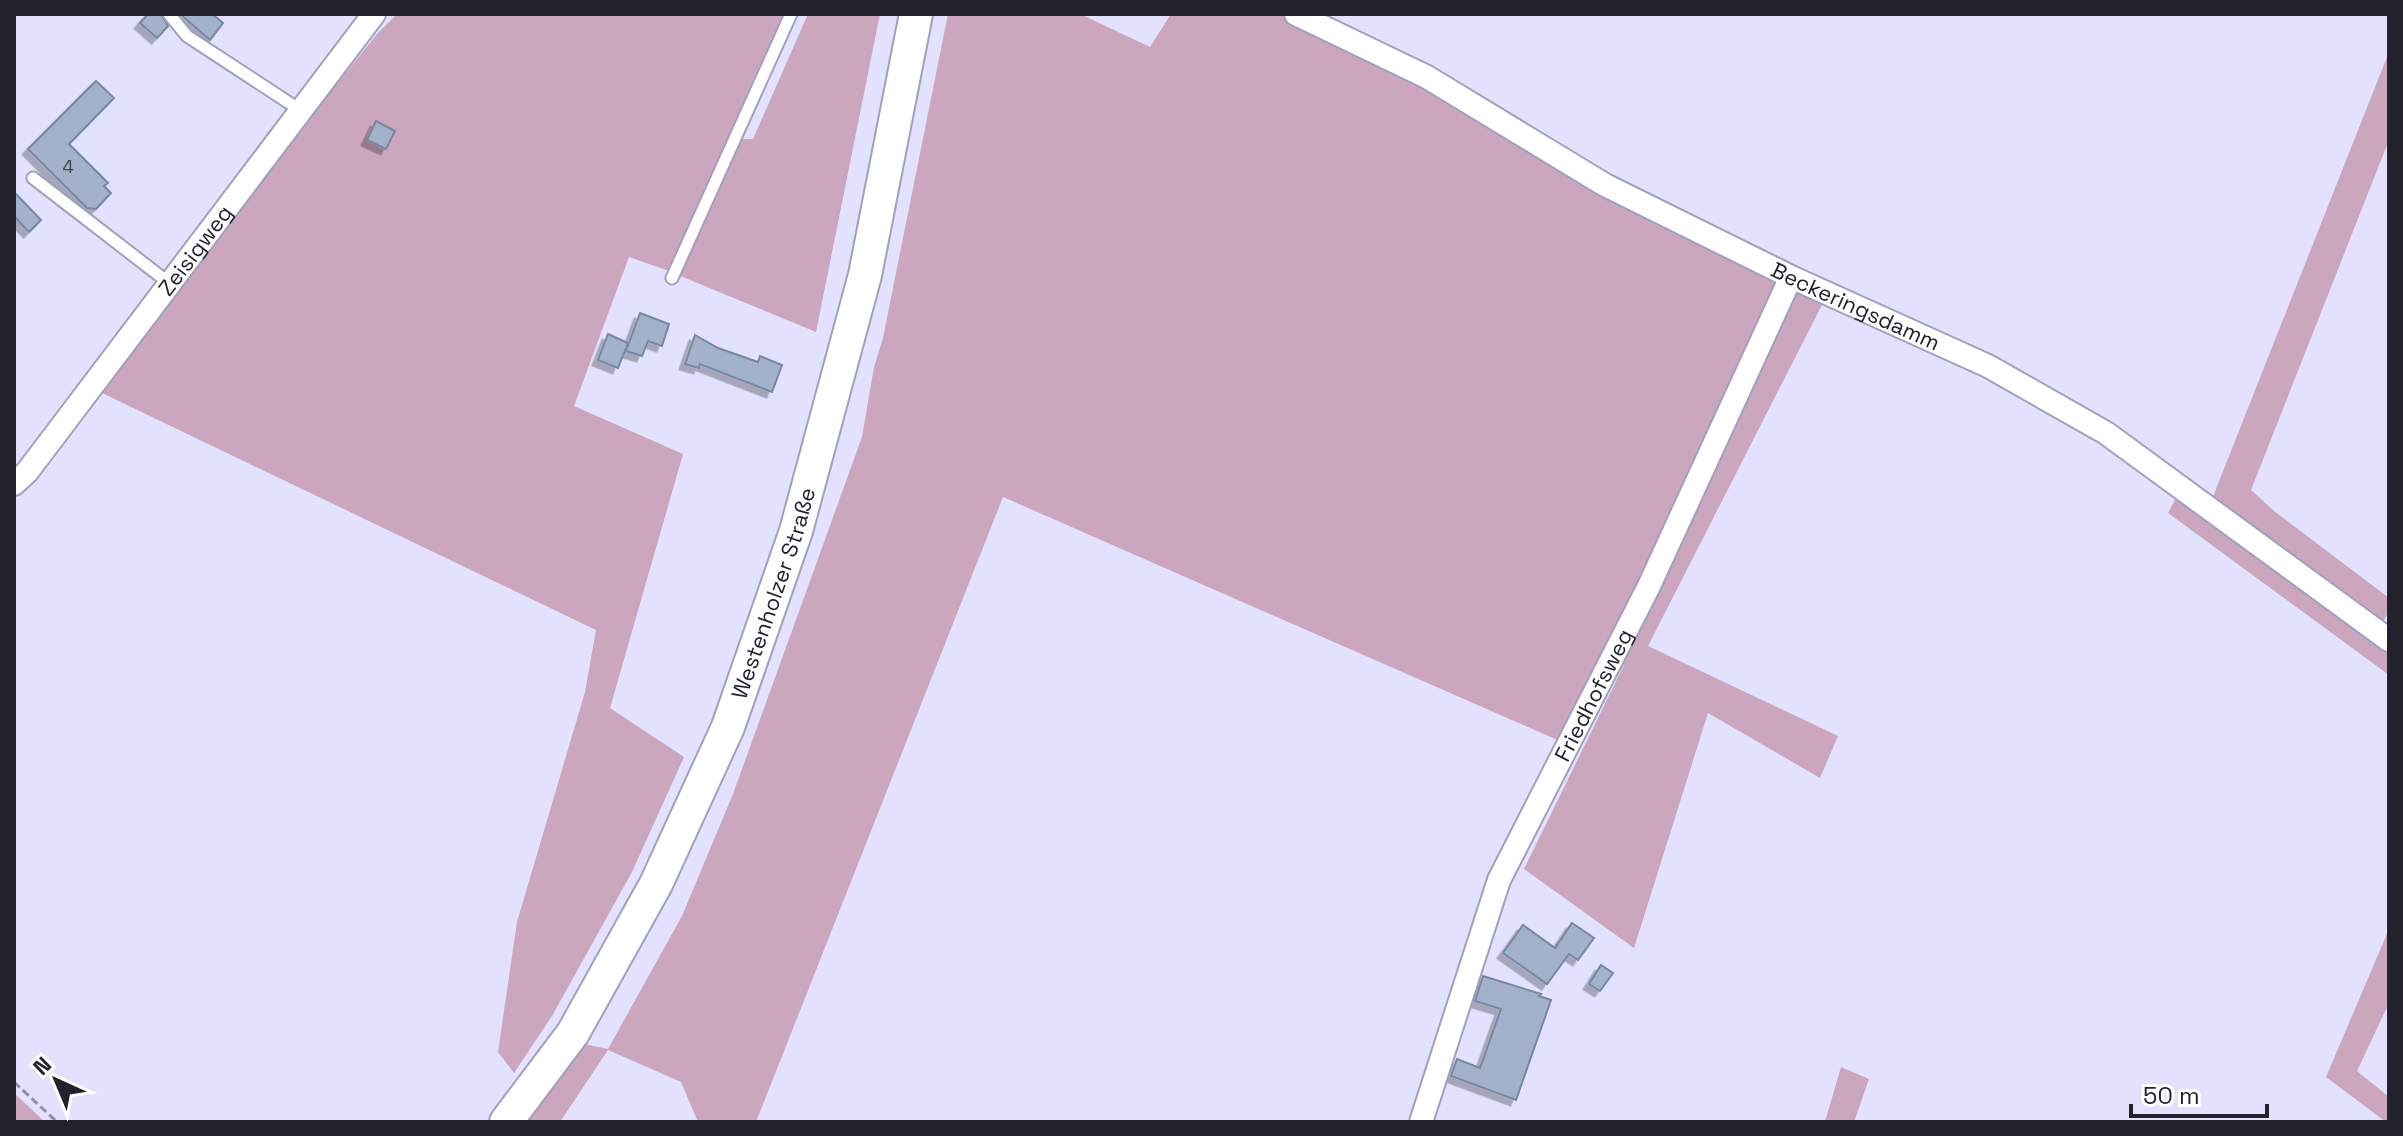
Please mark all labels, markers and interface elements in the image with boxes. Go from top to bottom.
house number: 4 [62,155,74,178]
street label: Zeisigweg [152,199,238,301]
street label: Beckeringsdamm [1767,255,1945,357]
street label: Westenholzer Straße [725,484,821,703]
street label: Friedhofsweg [1548,624,1639,766]
north arrow [16,1040,96,1120]
text: N [27,1050,57,1081]
scale bar [2131,1068,2267,1118]
text: 50 m [2143,1080,2200,1111]

